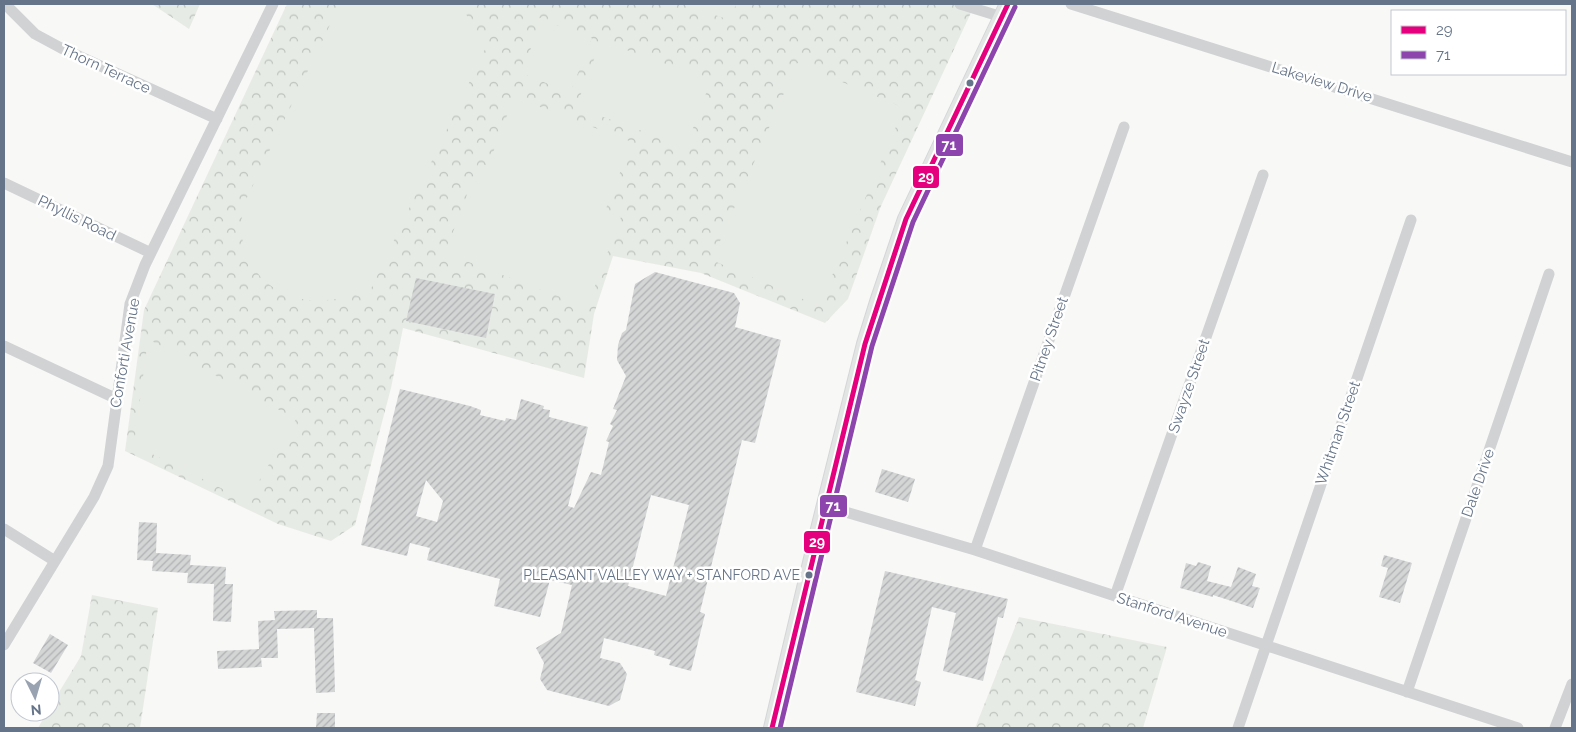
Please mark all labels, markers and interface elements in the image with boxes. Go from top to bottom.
legend [1391,10,1566,75]
text: 29 [1436,21,1453,39]
street label: Thorn Terrace [59,41,154,98]
text: 71 [1436,46,1451,64]
street label: Lakeview Drive [1269,58,1375,106]
unlabelled marker [965,78,975,88]
line badge: 71 [935,133,964,157]
text: 71 [942,137,956,153]
line badge: 29 [912,165,940,189]
text: 29 [918,169,934,185]
street label: Phyllis Road [35,191,119,245]
street label: Pitney Street [1026,294,1072,384]
street label: Conforti Avenue [106,297,144,409]
street label: Swayze Street [1164,337,1214,435]
street label: Whitman Street [1312,379,1364,487]
street label: Dale Drive [1458,446,1498,520]
line badge: 71 [819,494,848,518]
text: 71 [826,498,840,514]
line badge: 29 [803,530,831,554]
text: 29 [809,534,825,550]
place label: PLEASANT VALLEY WAY + STANFORD AVE [523,567,800,583]
marker: PLEASANT VALLEY WAY + STANFORD AVE [804,570,814,580]
street label: Stanford Avenue [1115,589,1230,641]
north arrow [10,672,60,722]
text: N [30,702,42,718]

